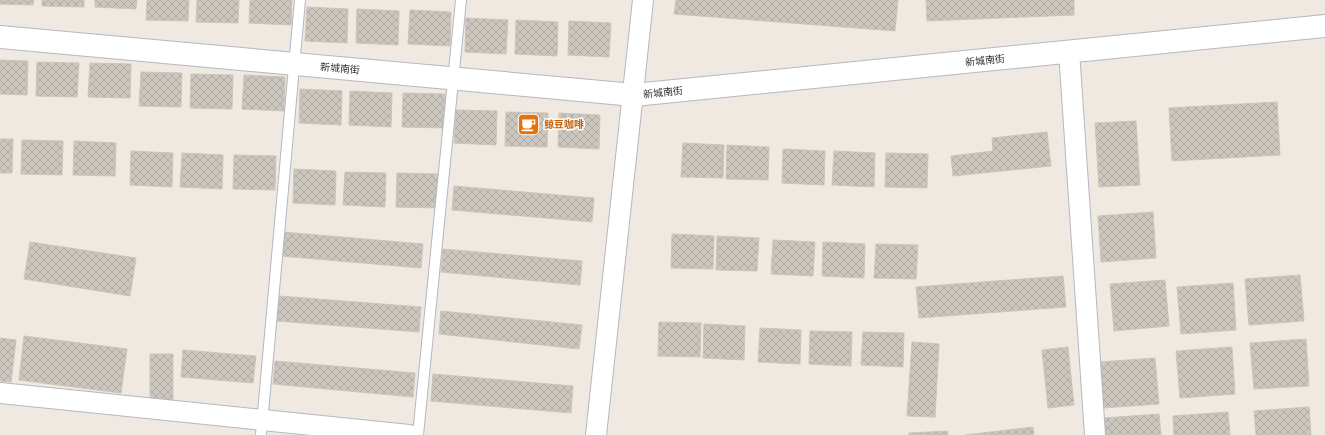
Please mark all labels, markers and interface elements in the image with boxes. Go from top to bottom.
street label: 新城南街 [964,52,1006,69]
street label: 新城南街 [319,60,360,77]
street label: 新城南街 [642,84,684,101]
cafe icon: 鲸豆咖啡 [515,111,541,137]
place label: 鲸豆咖啡 [544,118,584,131]

